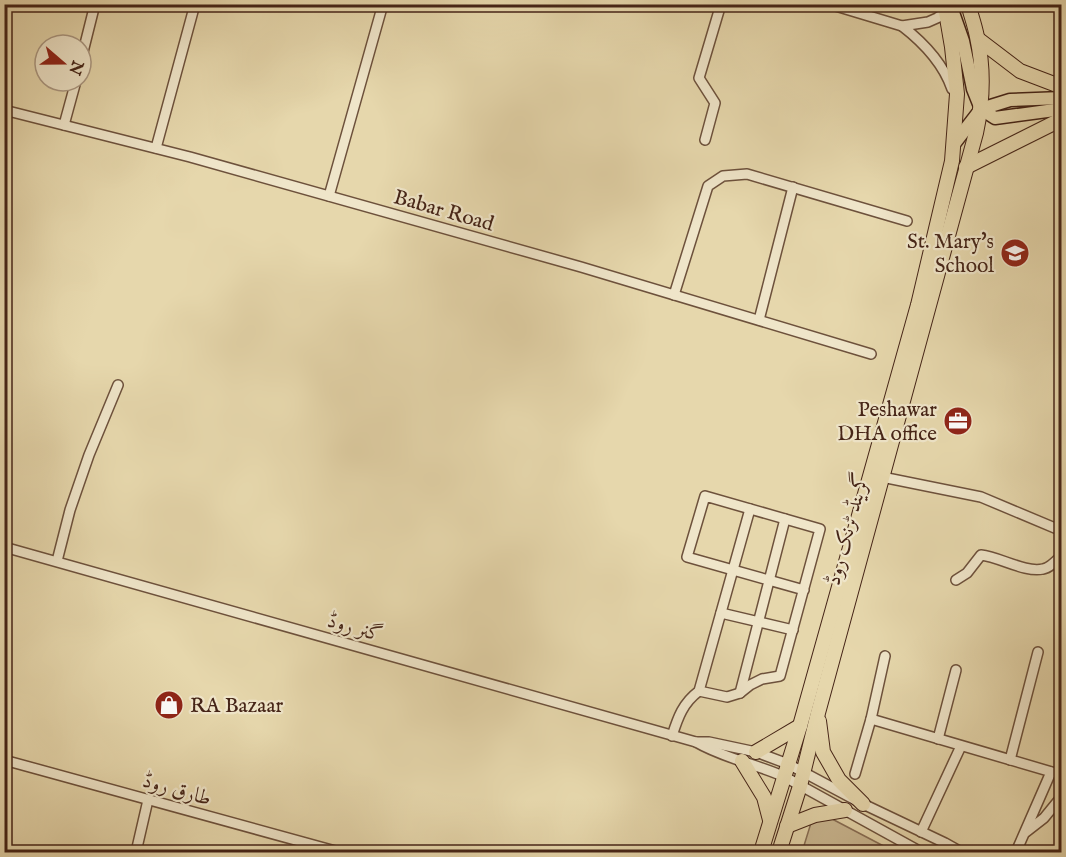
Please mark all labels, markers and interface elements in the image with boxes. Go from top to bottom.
north arrow [33,33,93,93]
text: N [63,57,87,78]
street label: Babar Road [390,184,498,239]
place label: St. Mary's School [907,229,994,280]
school or university icon: St. Mary's School [999,237,1031,269]
place label: Peshawar DHA office [837,397,937,448]
office icon: Peshawar DHA office [942,405,974,437]
street label: گرینڈ ٹرنک روڈ [819,470,876,588]
street label: گنر روڈ [324,608,385,649]
shop icon: RA Bazaar [153,689,185,721]
place label: RA Bazaar [190,693,283,720]
street label: طارق روڈ [139,768,214,813]

